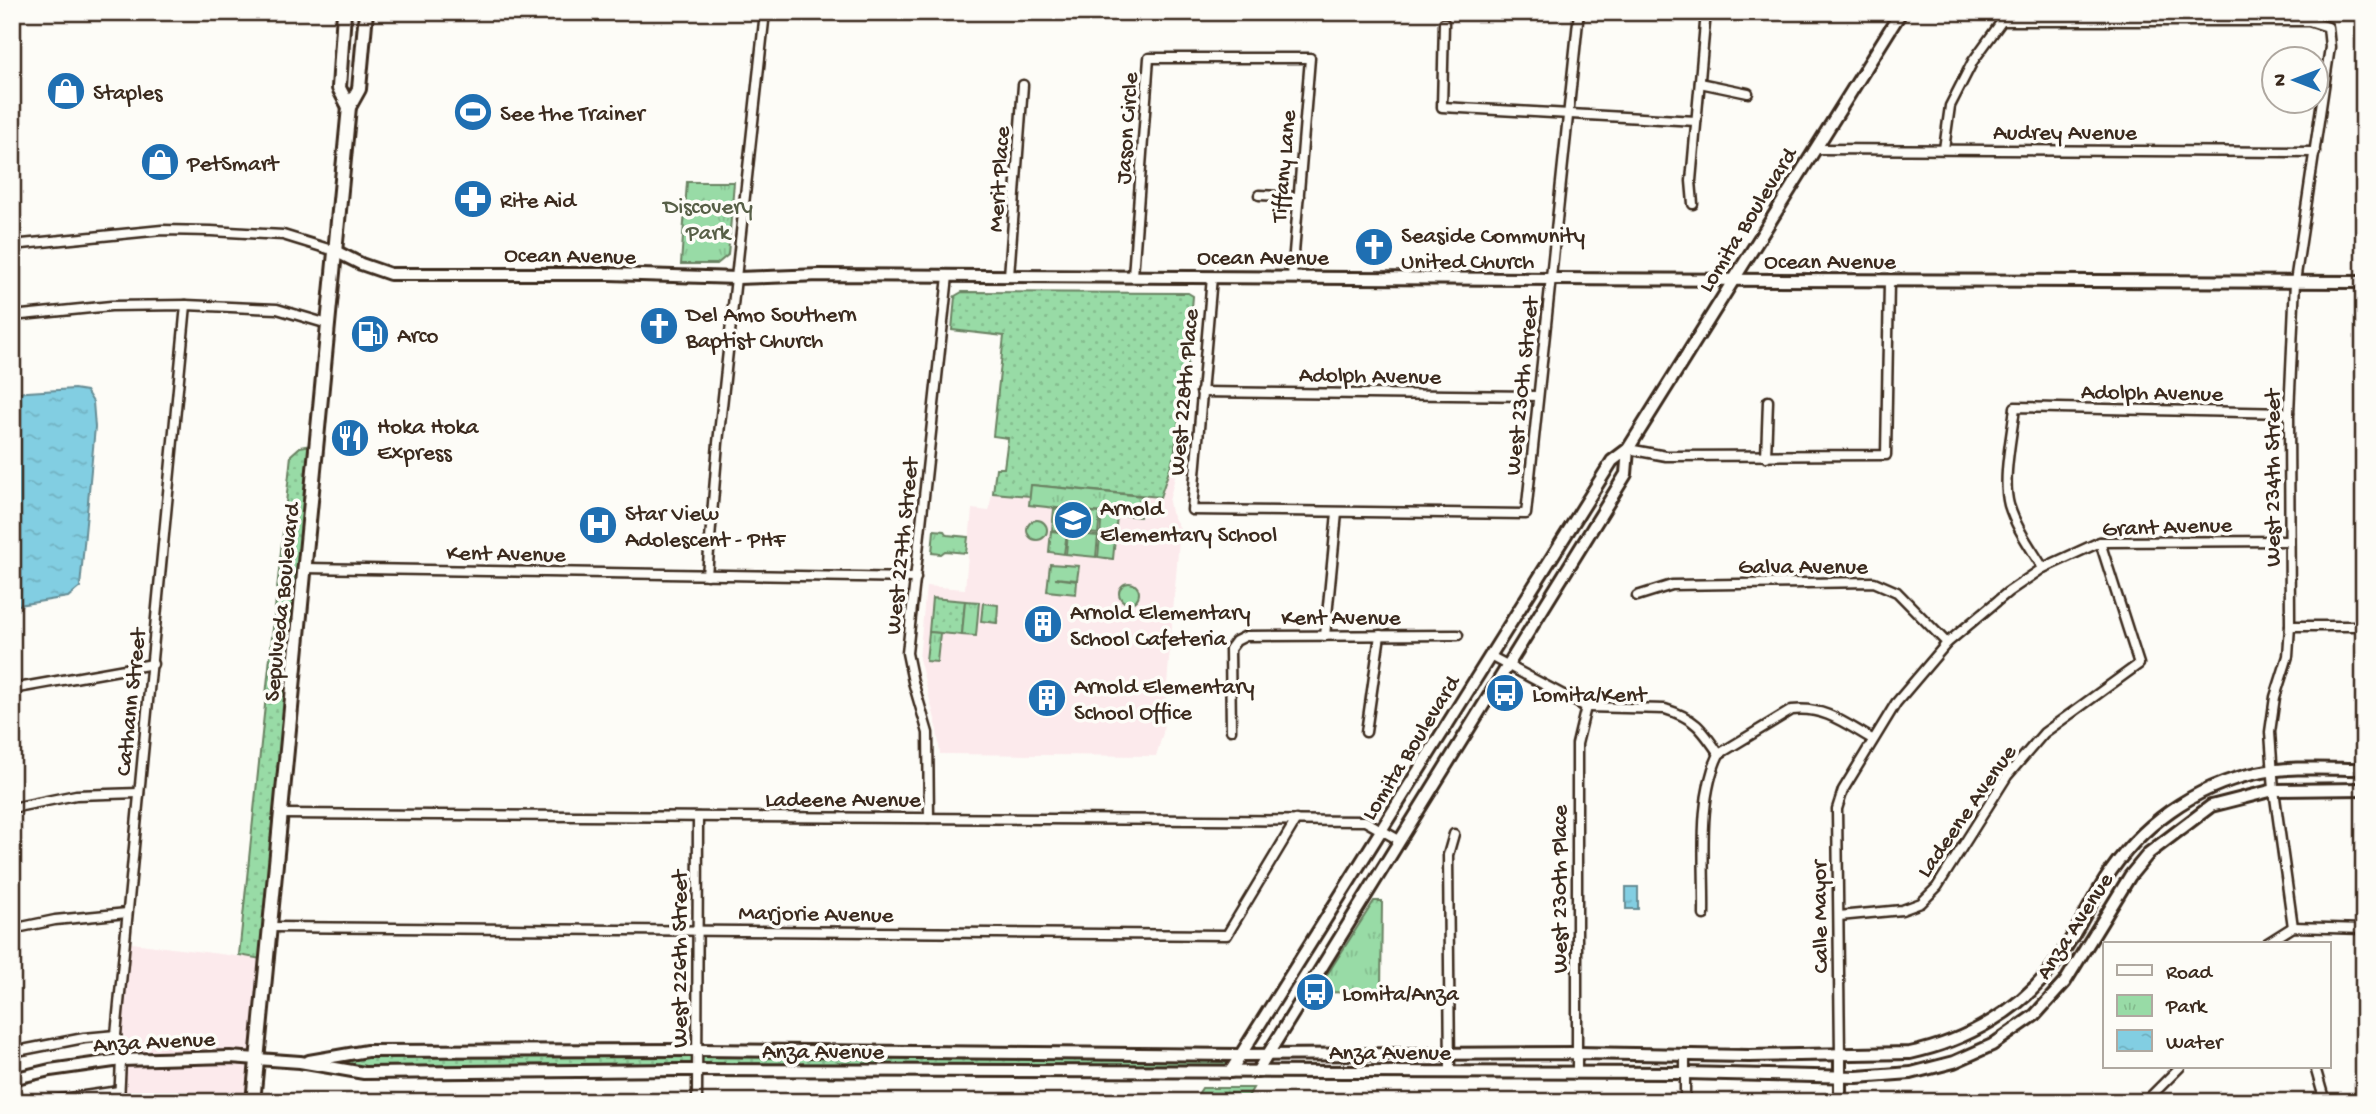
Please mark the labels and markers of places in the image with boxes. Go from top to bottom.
shop icon: Staples [45,70,87,112]
place label: Staples [93,81,163,108]
sports icon: See the Trainer [452,91,494,133]
place label: See the Trainer [500,102,646,129]
shop icon: PetSmart [139,141,181,183]
place label: PetSmart [186,152,280,179]
pharmacy icon: Rite Aid [452,178,494,220]
place label: Rite Aid [500,189,577,216]
place label: Seaside Community United Church [1401,224,1585,277]
church icon: Seaside Community United Church [1353,226,1395,268]
place label: Del Amo Southern Baptist Church [684,303,857,356]
church icon: Del Amo Southern Baptist Church [638,305,680,347]
fuel station icon: Arco [349,313,391,355]
place label: Arco [397,324,439,351]
place label: Hoka Hoka Express [377,415,480,468]
restaurant icon: Hoka Hoka Express [329,417,371,459]
place label: Arnold Elementary School [1100,497,1277,550]
school or university icon: Arnold Elementary School [1052,499,1094,541]
place label: Star View Adolescent - PHF [625,502,786,555]
hospital icon: Star View Adolescent - PHF [577,504,619,546]
place label: Arnold Elementary School Cafeteria [1070,601,1251,654]
building icon: Arnold Elementary School Cafeteria [1022,603,1064,645]
bus stop icon: Lomita/Kent [1484,672,1526,714]
place label: Arnold Elementary School Office [1074,675,1255,728]
building icon: Arnold Elementary School Office [1026,677,1068,719]
place label: Lomita/Kent [1532,683,1648,710]
bus stop icon: Lomita/Anza [1294,971,1336,1013]
place label: Lomita/Anza [1342,982,1460,1009]

